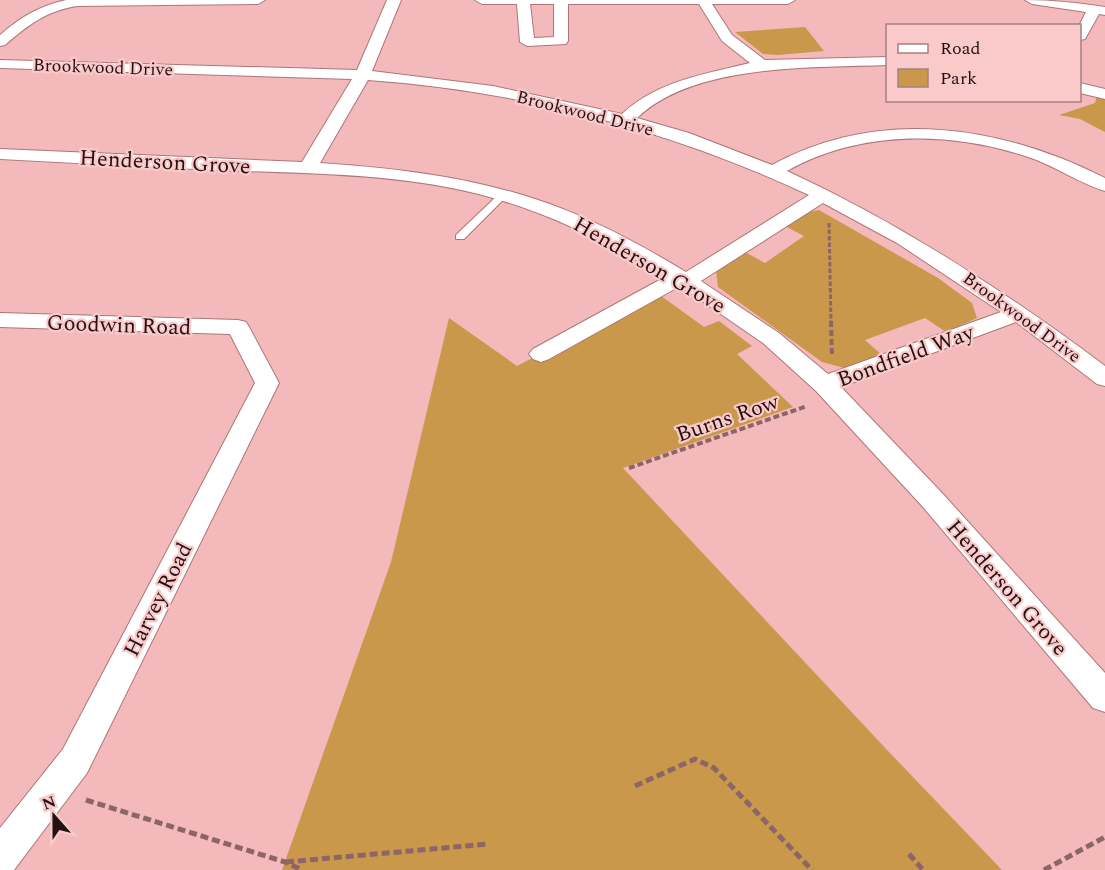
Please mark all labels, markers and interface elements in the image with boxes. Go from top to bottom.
legend [886,24,1081,102]
text: Road [940,35,981,62]
street label: Brookwood Drive [32,52,174,83]
text: Park [940,65,977,92]
street label: Brookwood Drive [514,83,656,144]
street label: Henderson Grove [78,142,251,183]
street label: Henderson Grove [567,208,732,322]
street label: Brookwood Drive [957,265,1086,370]
street label: Goodwin Road [46,306,192,345]
street label: Bondfield Way [833,316,980,396]
street label: Burns Row [672,385,784,451]
street label: Henderson Grove [938,512,1076,663]
street label: Harvey Road [115,537,201,662]
north arrow [24,786,84,846]
text: N [39,789,59,816]

